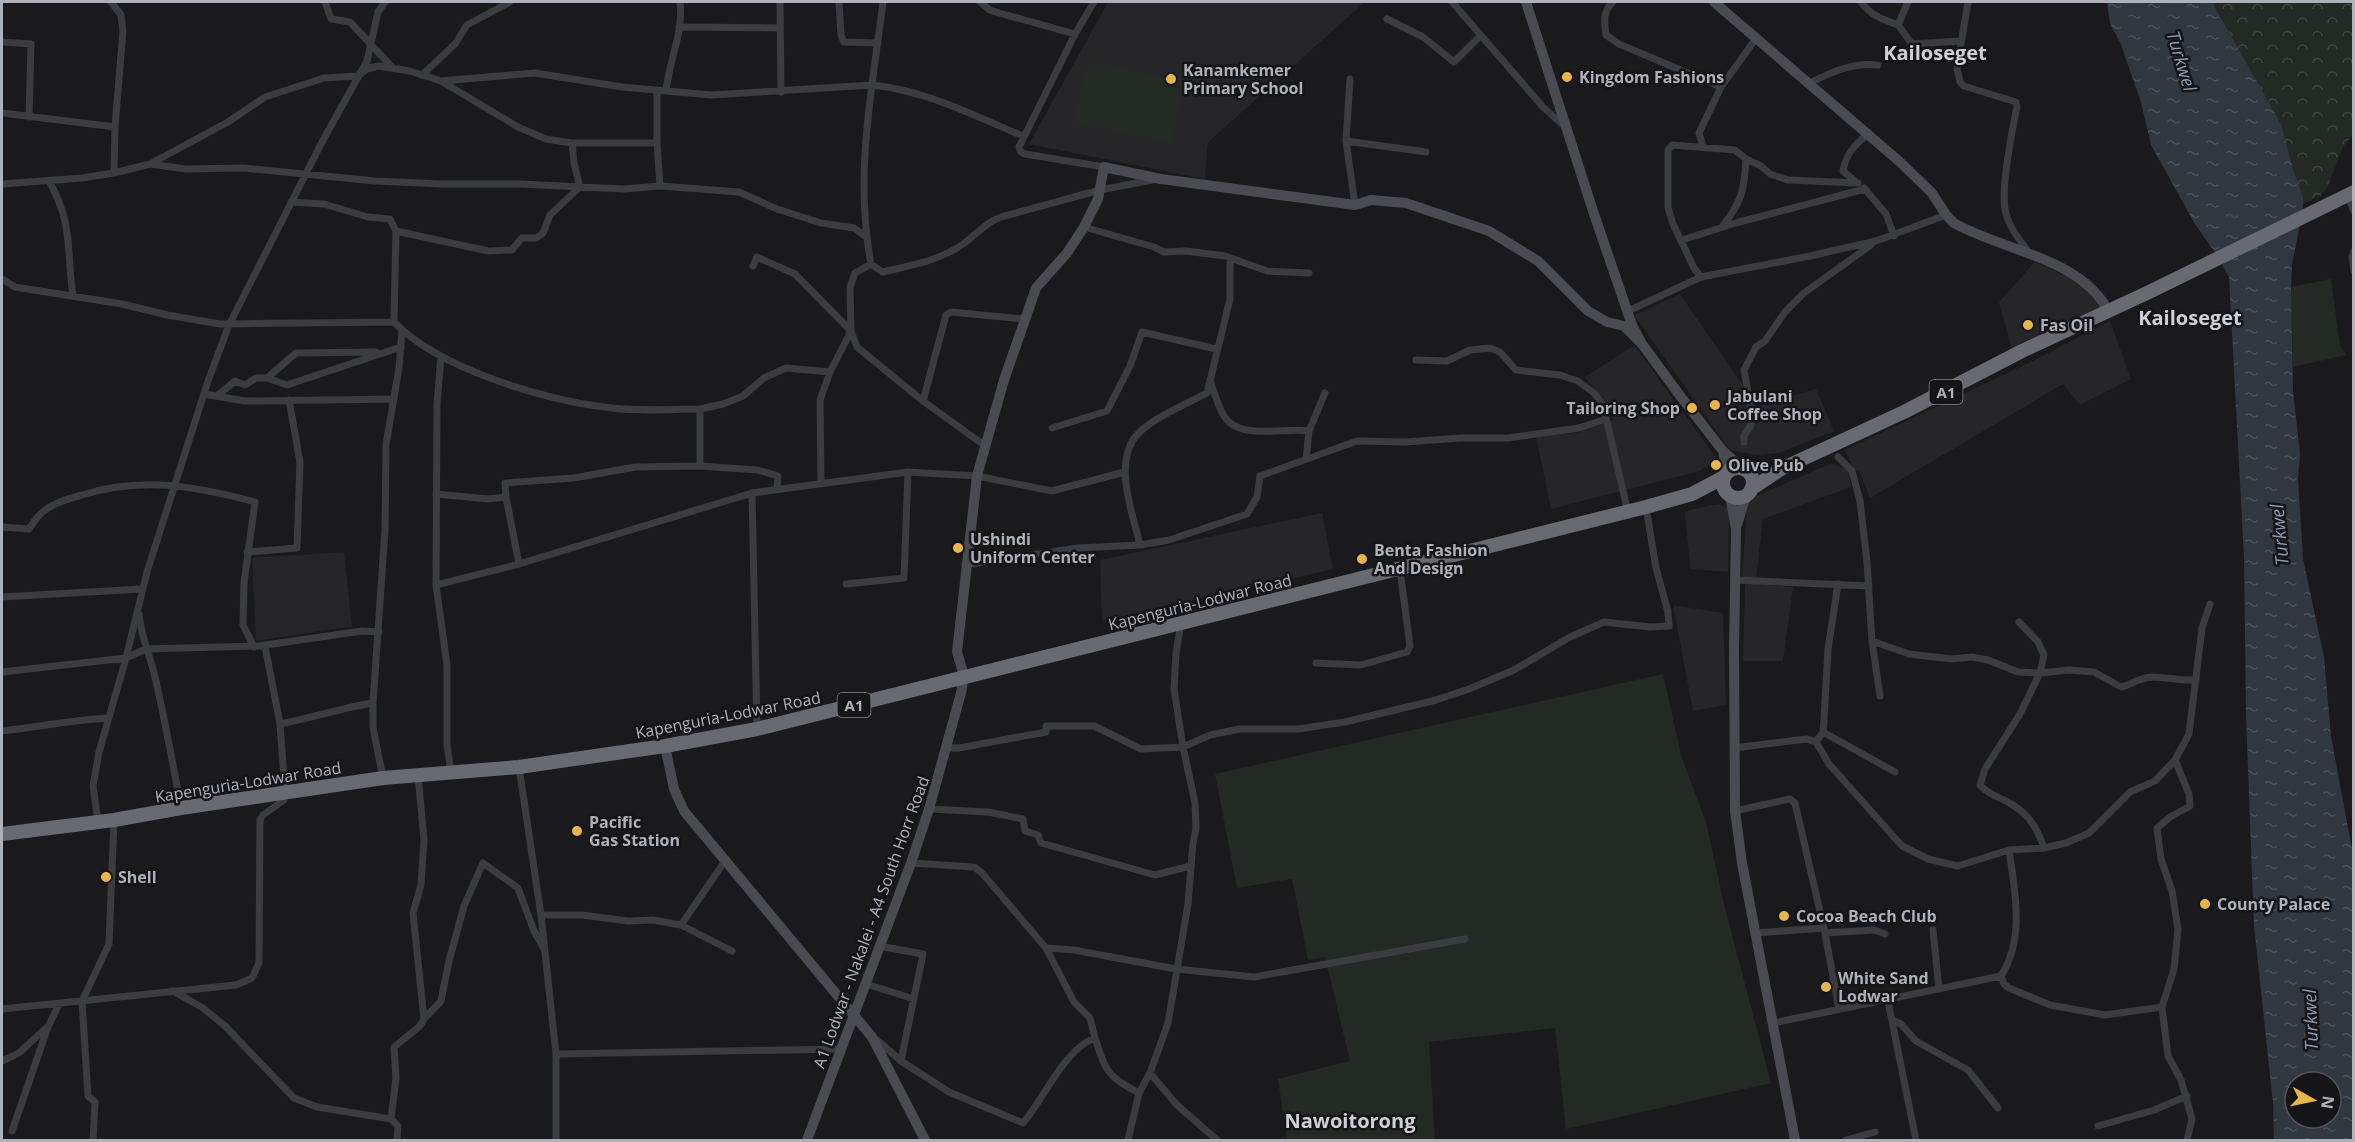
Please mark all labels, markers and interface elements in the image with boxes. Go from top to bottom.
water label: Turkwel [2162,28,2203,94]
district label: Kailoseget [1883,39,1987,66]
place label: Kanamkemer Primary School [1183,59,1303,99]
place label: Kingdom Fashions [1579,66,1724,88]
marker: Kingdom Fashions [1560,70,1574,84]
marker: Kanamkemer Primary School [1164,72,1178,86]
district label: Kailoseget [2138,304,2242,331]
place label: Fas Oil [2040,314,2093,336]
marker: Fas Oil [2021,318,2035,332]
road number: A1 [1930,380,1962,404]
place label: Jabulani Coffee Shop [1725,385,1822,425]
place label: Tailoring Shop [1566,397,1680,419]
marker: Jabulani Coffee Shop [1708,398,1722,412]
marker: Tailoring Shop [1685,401,1699,415]
place label: Olive Pub [1728,454,1804,476]
marker: Olive Pub [1709,458,1723,472]
water label: Turkwel [2264,503,2294,567]
place label: Ushindi Uniform Center [970,528,1095,568]
place label: Benta Fashion And Design [1374,539,1488,579]
marker: Ushindi Uniform Center [951,541,965,555]
marker: Benta Fashion And Design [1355,552,1369,566]
street label: Kapenguria-Lodwar Road [1106,569,1294,635]
street label: Kapenguria-Lodwar Road [633,686,823,744]
road number: A1 [838,693,870,717]
street label: Kapenguria-Lodwar Road [153,756,343,808]
street label: A1 Lodwar - Nakalei - A4 South Horr Road [808,773,934,1071]
place label: Pacific Gas Station [589,811,680,851]
marker: Pacific Gas Station [570,824,584,838]
place label: Shell [118,866,157,888]
marker: Shell [99,870,113,884]
place label: County Palace [2217,893,2330,915]
marker: County Palace [2198,897,2212,911]
place label: Cocoa Beach Club [1796,905,1937,927]
marker: Cocoa Beach Club [1777,909,1791,923]
place label: White Sand Lodwar [1838,967,1929,1007]
marker: White Sand Lodwar [1819,980,1833,994]
water label: Turkwel [2297,988,2323,1051]
north arrow [2283,1070,2343,1130]
text: N [2316,1094,2340,1110]
district label: Nawoitorong [1285,1107,1416,1134]

